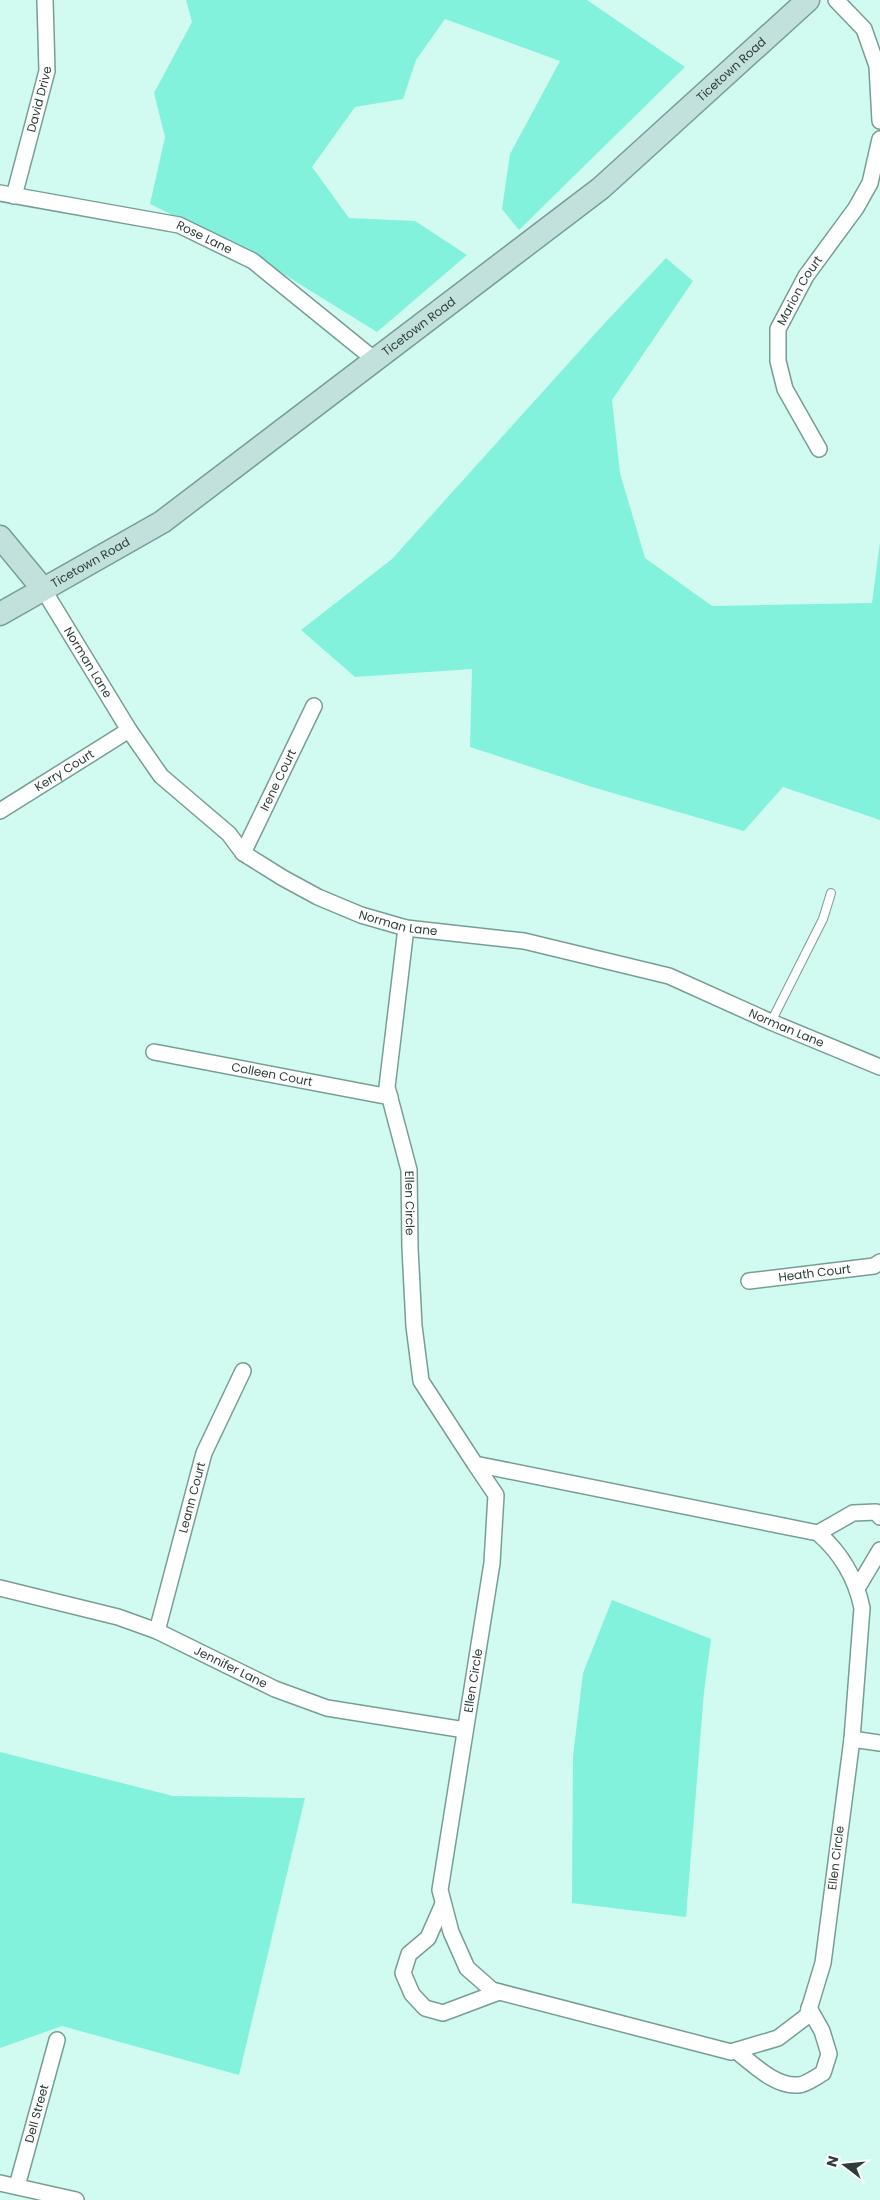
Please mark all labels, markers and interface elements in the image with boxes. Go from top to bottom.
street label: Ticetown Road [693,33,769,105]
street label: David Drive [22,66,55,134]
street label: Rose Lane [174,216,235,258]
street label: Marion Court [772,252,826,328]
street label: Ticetown Road [378,293,459,360]
street label: Ticetown Road [48,533,133,591]
street label: Norman Lane [60,623,116,701]
street label: Kerry Court [31,745,97,795]
street label: Irene Court [256,746,300,814]
street label: Norman Lane [357,906,438,939]
street label: Norman Lane [746,1004,827,1051]
street label: Colleen Court [230,1058,314,1090]
street label: Ellen Circle [401,1170,419,1236]
street label: Heath Court [777,1260,852,1285]
street label: Leann Court [174,1460,209,1535]
street label: Jennifer Lane [191,1642,270,1692]
street label: Ellen Circle [459,1647,486,1714]
street label: Ellen Circle [823,1825,848,1891]
street label: Dell Street [20,2082,52,2145]
north arrow [820,2140,870,2190]
text: N [821,2154,844,2169]

